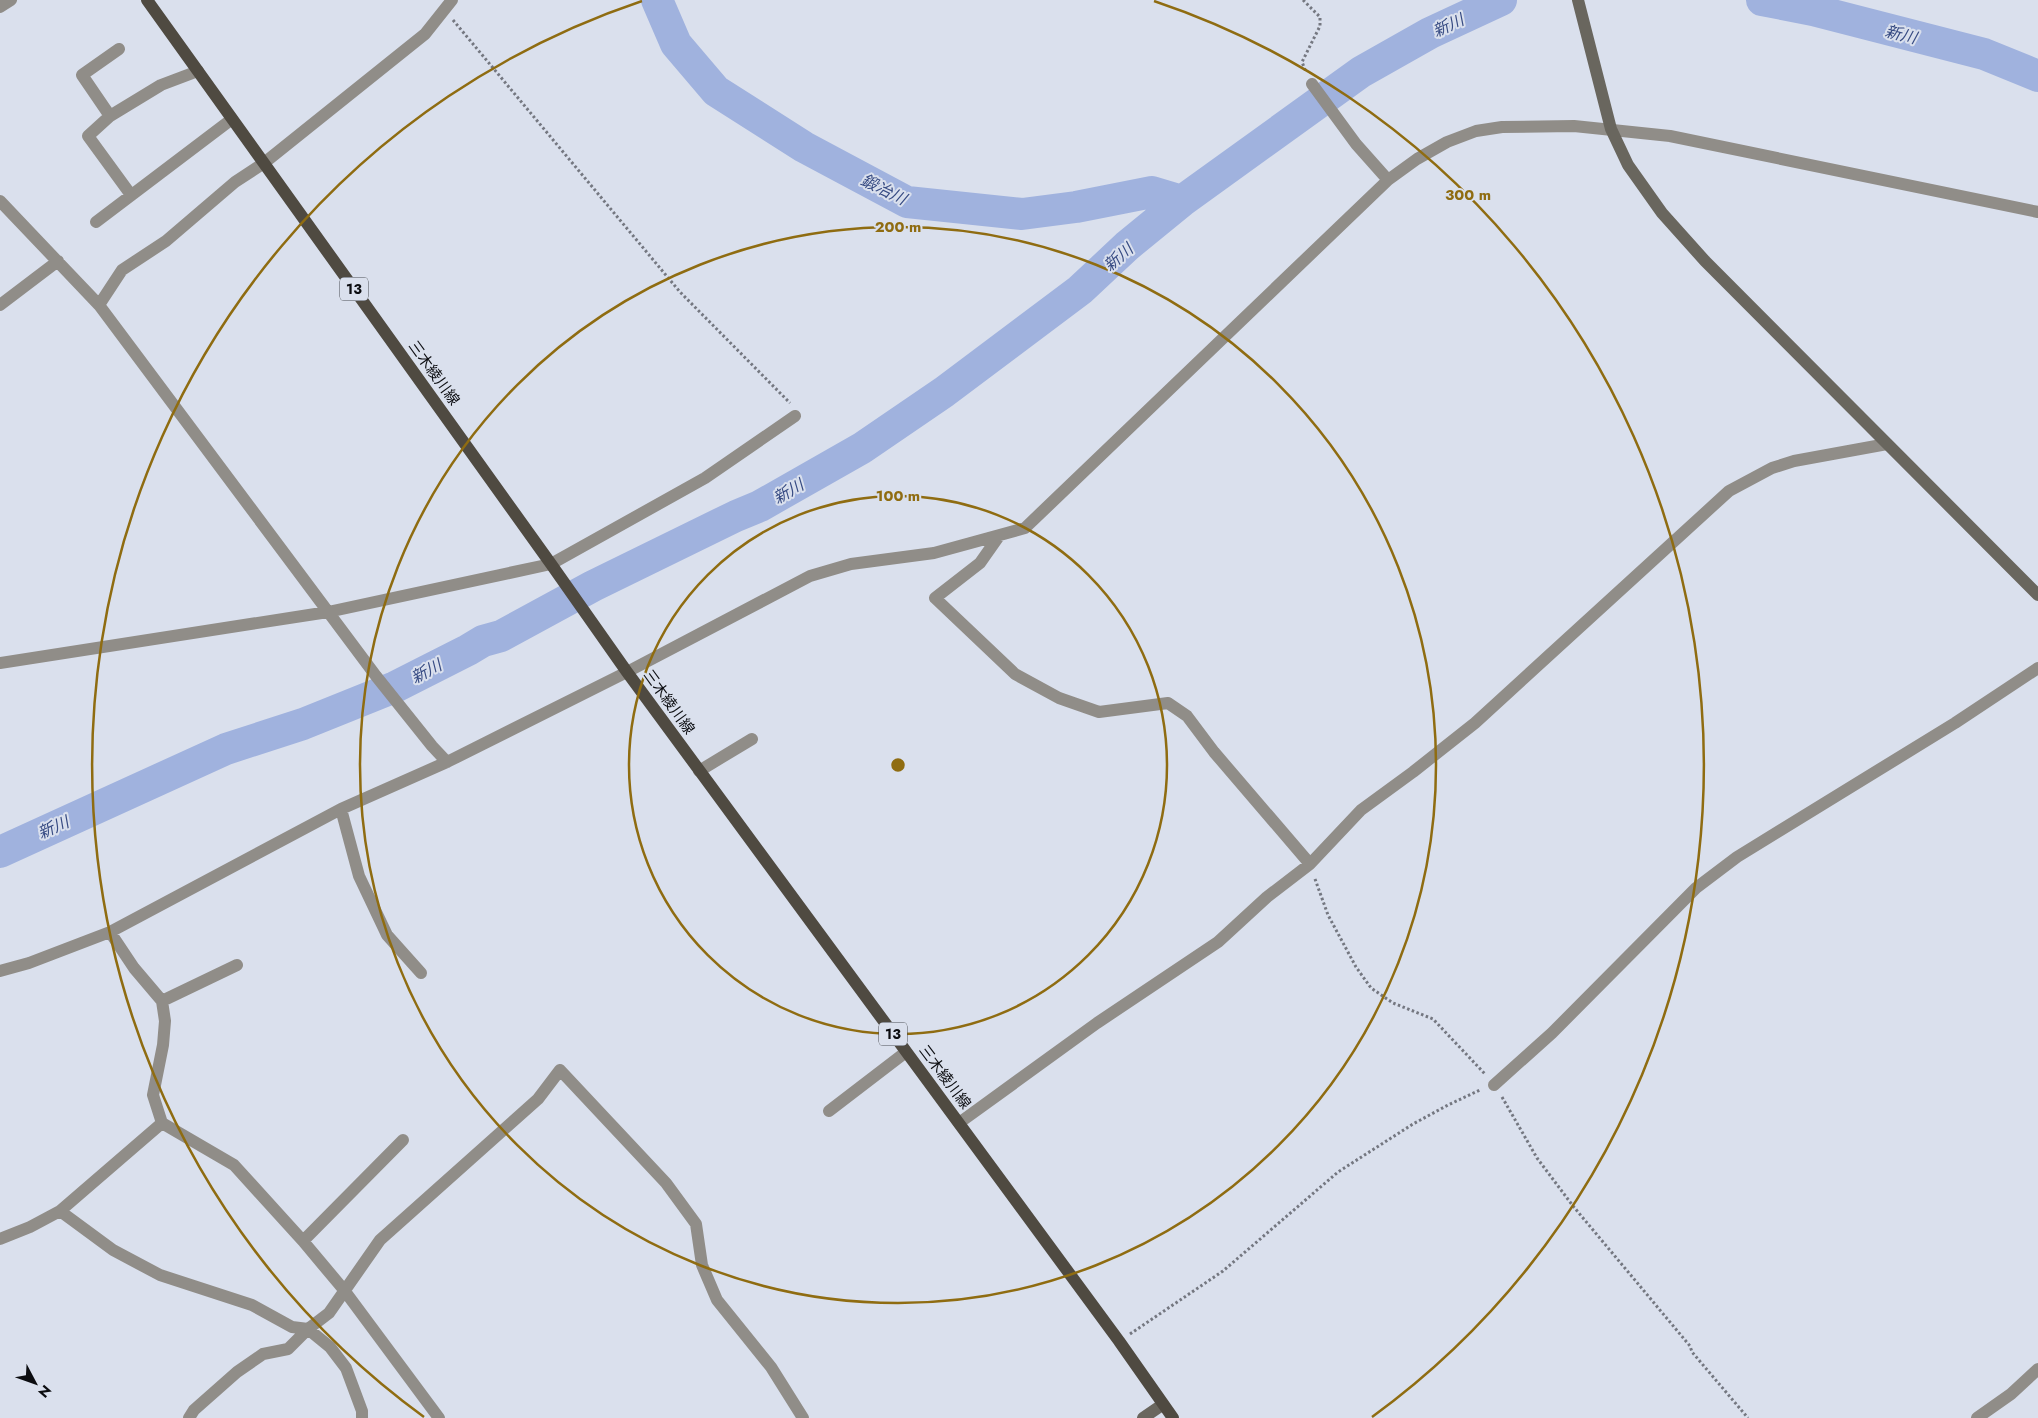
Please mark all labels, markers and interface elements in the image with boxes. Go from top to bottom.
water label: 新川 [1429,7,1469,43]
water label: 新川 [1883,19,1921,50]
water label: 鍛冶川 [857,169,912,211]
text: 300 m [1445,184,1491,206]
text: 200 m [875,216,921,238]
water label: 新川 [1099,237,1139,277]
road number: 13 [340,278,368,300]
street label: 三木綾川線 [403,336,465,410]
water label: 新川 [769,472,810,509]
text: 100 m [876,485,920,507]
water label: 新川 [407,653,448,689]
street label: 三木綾川線 [638,665,700,739]
centre of rings [889,756,907,774]
water label: 新川 [34,810,74,844]
road number: 13 [879,1022,907,1046]
street label: 三木綾川線 [914,1040,976,1114]
north arrow [10,1358,60,1408]
text: N [34,1381,56,1402]

